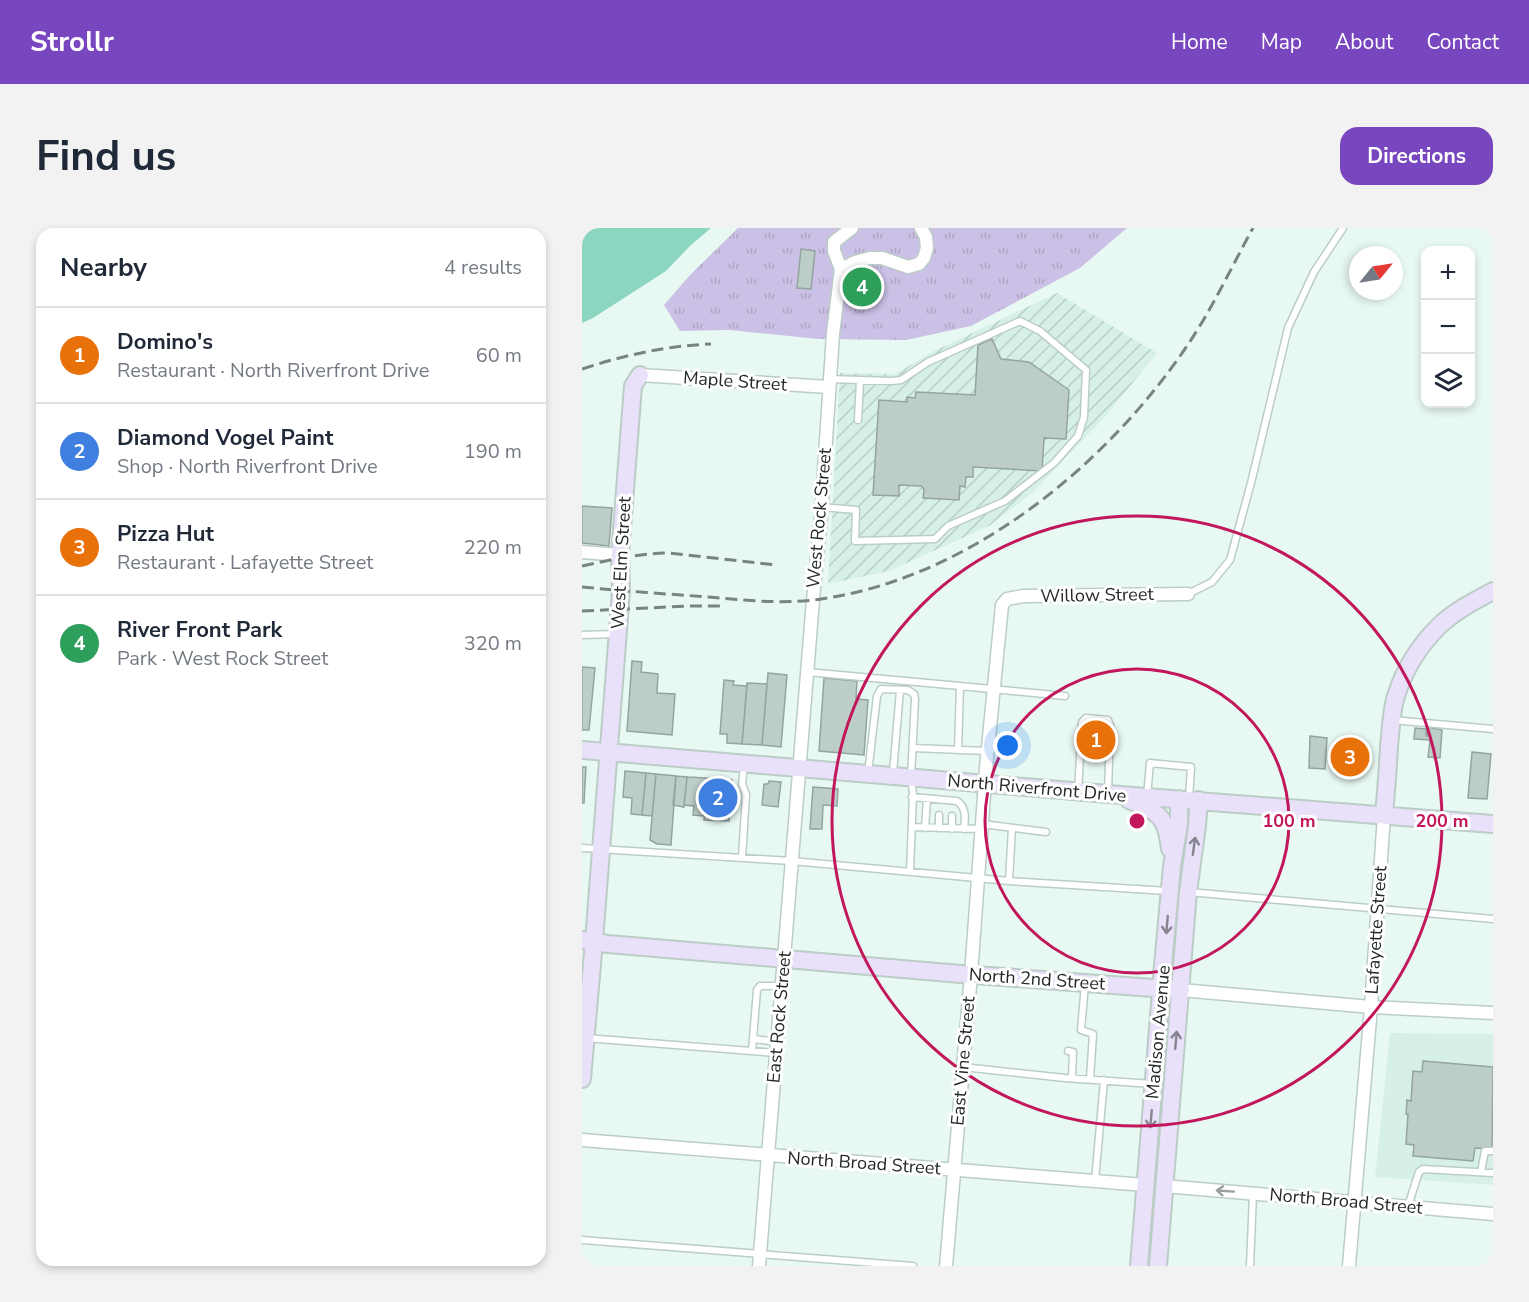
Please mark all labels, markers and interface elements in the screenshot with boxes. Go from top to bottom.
text: Strollr [30,23,114,61]
text: Home [1171,28,1228,56]
text: Map [1261,28,1302,56]
text: About [1335,28,1393,56]
text: Contact [1426,28,1499,56]
button: Directions [1340,127,1493,185]
text: Find us [36,128,176,185]
north arrow [1349,246,1403,300]
map controls [1421,246,1475,408]
button: + [1421,246,1475,300]
text: Nearby [60,250,147,285]
text: 4 results [444,254,522,281]
pin: 4 [842,264,882,310]
button: − [1421,300,1475,354]
text: Domino's [117,327,213,357]
text: 1 [74,342,86,369]
text: 60 m [476,342,522,369]
button: layers [1421,354,1475,408]
text: Restaurant · North Riverfront Drive [117,357,429,384]
street label: Maple Street [682,365,788,397]
text: Diamond Vogel Paint [117,423,333,453]
text: 2 [74,438,86,465]
text: 190 m [464,438,522,465]
street label: West Rock Street [801,446,837,589]
text: Shop · North Riverfront Drive [117,453,378,480]
street label: West Elm Street [606,495,636,630]
text: Pizza Hut [117,519,214,549]
text: 3 [74,534,86,561]
text: 220 m [464,534,522,561]
text: Restaurant · Lafayette Street [117,549,373,576]
street label: Willow Street [1040,582,1155,608]
text: River Front Park [117,615,282,645]
text: 4 [74,630,86,657]
text: 320 m [464,630,522,657]
text: Park · West Rock Street [117,645,328,672]
pin: 1 [1076,718,1116,762]
your location [993,731,1022,760]
pin: 3 [1330,734,1370,780]
street label: North Riverfront Drive [947,768,1127,808]
pin: 2 [698,776,738,820]
text: 100 m [1262,809,1316,833]
text: 200 m [1415,809,1469,833]
centre of rings [1127,811,1147,831]
one-way arrow [1189,837,1200,857]
street label: Lafayette Street [1360,864,1393,995]
one-way arrow [1161,914,1172,934]
street label: East Rock Street [761,949,797,1084]
street label: North 2nd Street [968,962,1107,996]
street label: Madison Avenue [1140,964,1176,1100]
street label: East Vine Street [945,995,981,1127]
one-way arrow [1171,1031,1182,1051]
one-way arrow [1145,1108,1156,1128]
street label: North Broad Street [787,1146,942,1180]
street label: North Broad Street [1268,1182,1424,1220]
one-way arrow [1216,1185,1236,1196]

